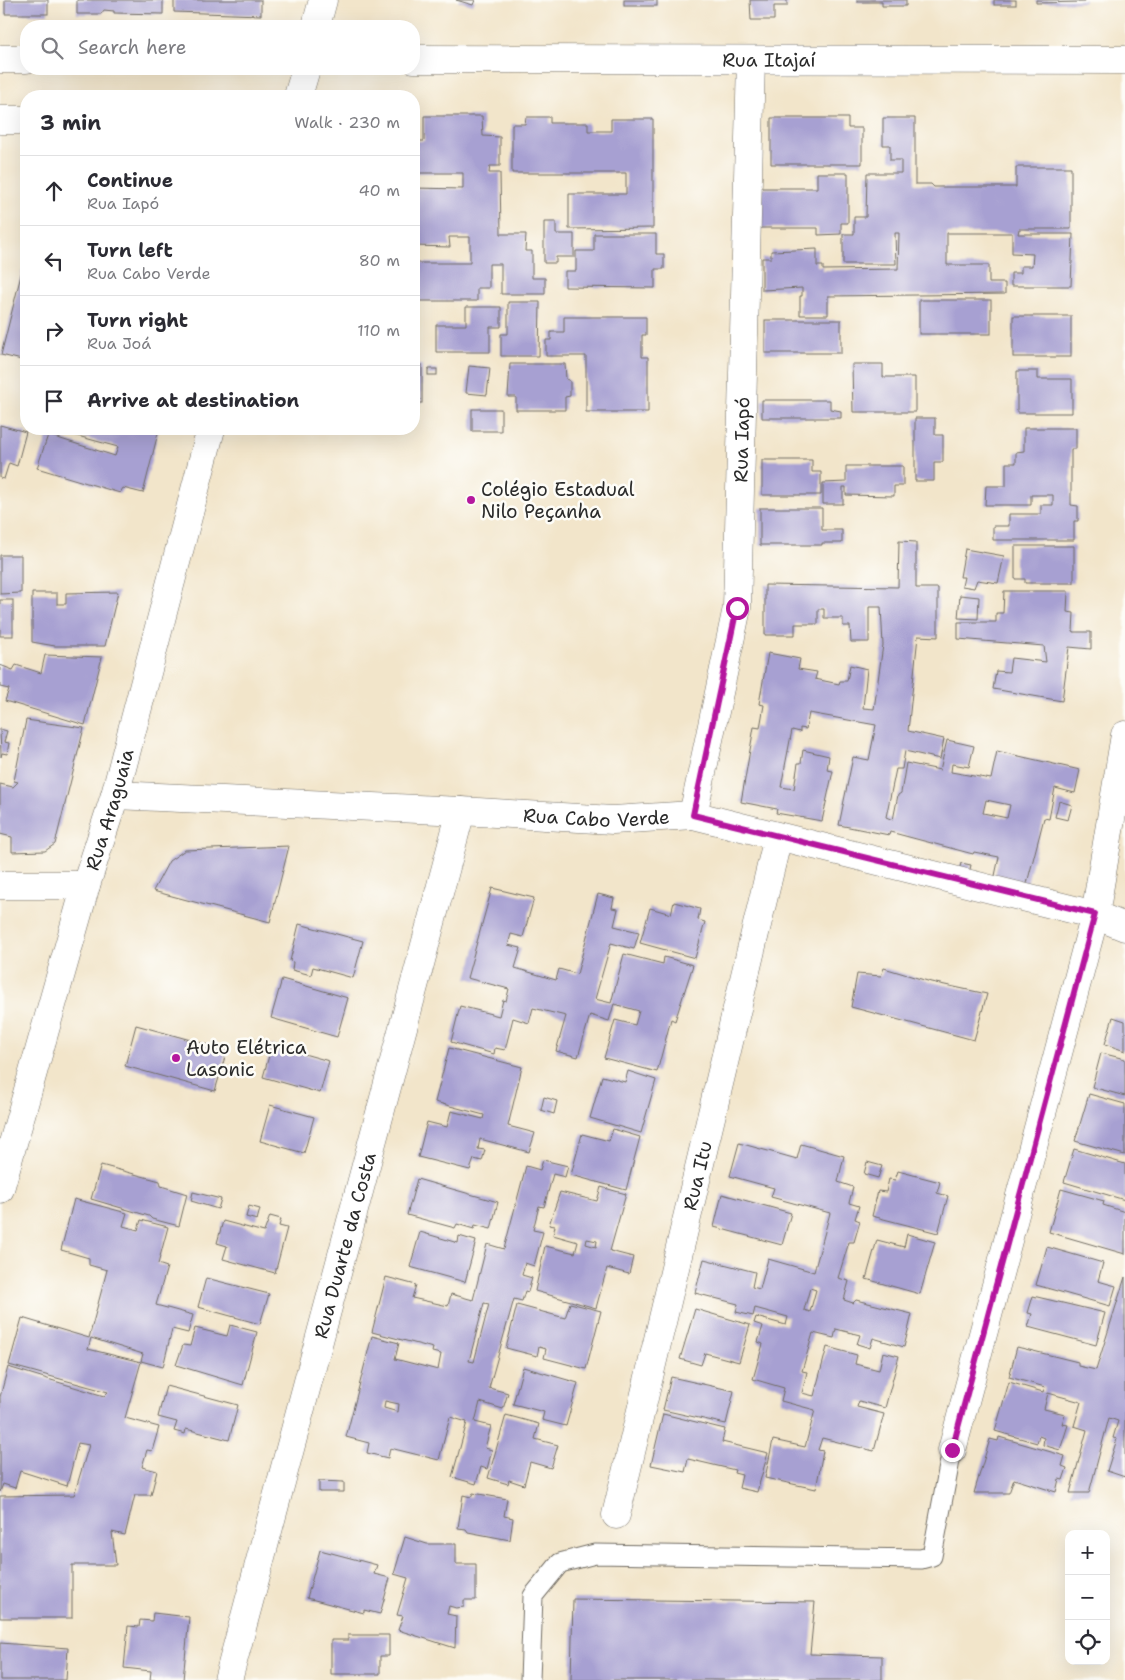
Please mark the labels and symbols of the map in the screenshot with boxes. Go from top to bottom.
street label: Rua Itajaí [722,47,816,72]
street label: Rua Iapó [728,396,755,483]
place label: Colégio Estadual Nilo Peçanha [481,477,635,524]
marker: Colégio Estadual Nilo Peçanha [465,494,477,506]
route start [726,597,749,620]
street label: Rua Araguaia [79,746,139,873]
street label: Rua Cabo Verde [522,802,670,833]
place label: Auto Elétrica Lasonic [186,1035,307,1082]
marker: Auto Elétrica Lasonic [170,1052,182,1064]
street label: Rua Itu [677,1138,717,1213]
street label: Rua Duarte da Costa [308,1149,381,1341]
route end [941,1439,964,1462]

